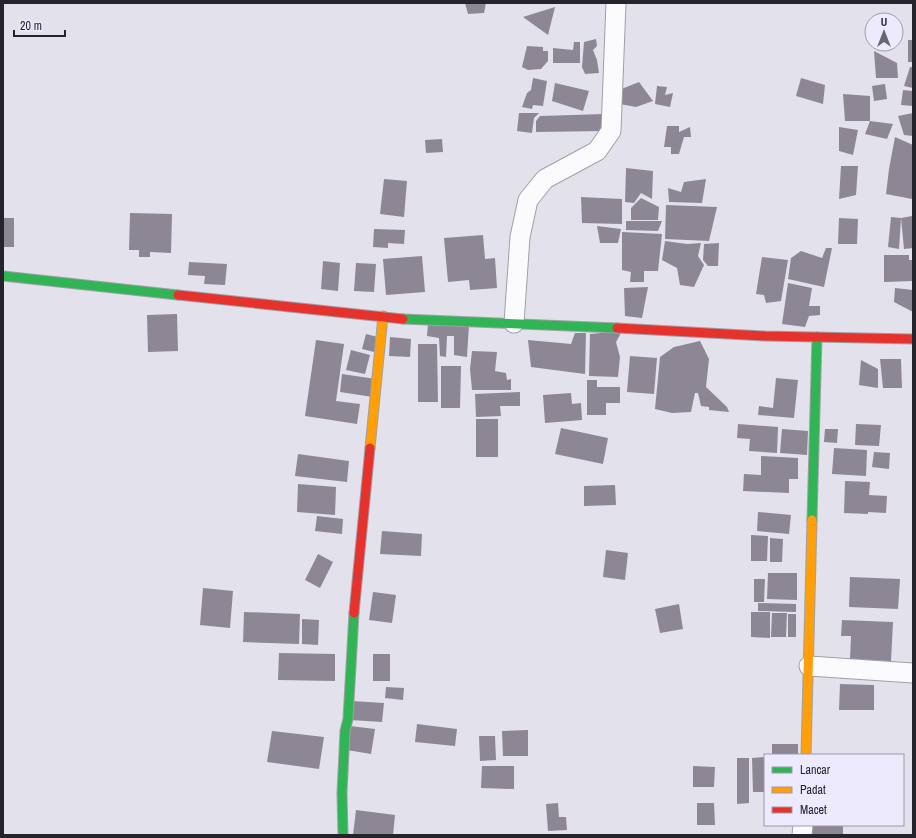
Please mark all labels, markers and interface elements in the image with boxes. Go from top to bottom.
scale bar [14,12,65,38]
north arrow [864,12,904,52]
text: U [881,15,887,29]
text: 20 m [20,18,42,34]
legend [764,754,904,826]
text: Lancar [800,762,831,778]
text: Padat [800,782,826,798]
text: Macet [800,802,827,818]

